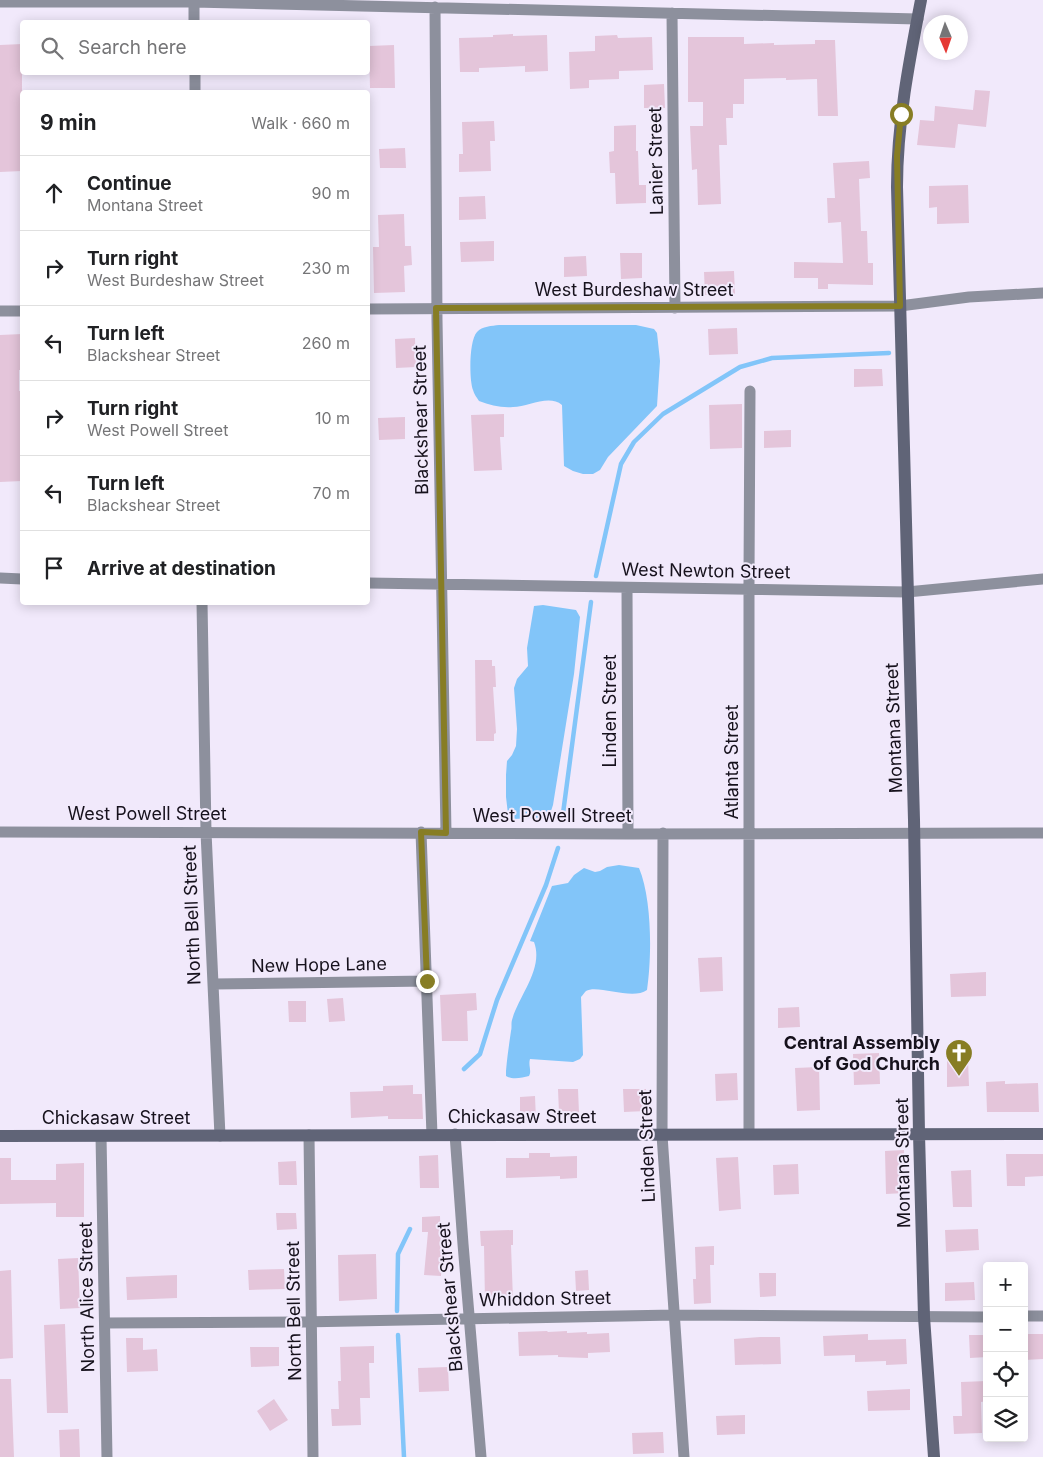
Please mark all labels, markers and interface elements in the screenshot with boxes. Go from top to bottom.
north arrow [923,15,968,60]
search box [20,20,370,75]
icon: search [38,34,66,62]
text: Search here [78,36,187,59]
route start [890,103,913,126]
street label: Lanier Street [644,107,667,215]
text: 9 min [40,110,97,135]
text: Walk · 660 m [251,113,350,133]
text: Continue [87,172,172,195]
icon: ahead [40,179,68,207]
text: 90 m [311,183,350,203]
text: Montana Street [87,195,203,215]
text: Turn right [87,247,178,270]
icon: right [40,254,68,282]
text: 230 m [302,258,350,278]
text: West Burdeshaw Street [87,270,264,290]
street label: West Burdeshaw Street [534,279,734,300]
text: Turn left [87,322,165,345]
icon: left [40,329,68,357]
text: 260 m [302,333,350,353]
text: Blackshear Street [87,345,220,365]
street label: Blackshear Street [409,345,432,495]
text: Turn right [87,397,178,420]
icon: right [40,404,68,432]
text: 10 m [315,408,350,428]
text: West Powell Street [87,420,228,440]
text: Turn left [87,472,165,495]
icon: left [40,479,68,507]
text: 70 m [313,483,350,503]
text: Blackshear Street [87,495,220,515]
icon: arrive [40,554,68,582]
text: Arrive at destination [87,557,276,580]
street label: West Newton Street [621,559,791,582]
street label: Linden Street [599,654,620,768]
street label: Montana Street [881,662,906,794]
street label: Atlanta Street [721,704,742,820]
street label: West Powell Street [67,803,227,824]
street label: West Powell Street [472,805,632,826]
street label: North Bell Street [179,845,204,985]
street label: New Hope Lane [251,953,387,976]
route end [416,970,439,993]
place label: Central Assembly of God Church [784,1032,940,1074]
church icon: Central Assembly of God Church [944,1038,974,1077]
street label: Linden Street [634,1089,659,1203]
street label: Montana Street [891,1098,914,1228]
street label: Chickasaw Street [448,1106,596,1127]
street label: Chickasaw Street [42,1107,190,1128]
street label: North Alice Street [75,1221,98,1373]
street label: Blackshear Street [432,1221,466,1373]
street label: North Bell Street [282,1241,305,1381]
map controls [983,1262,1028,1442]
button: + [983,1262,1028,1307]
street label: Whiddon Street [479,1287,611,1310]
button: − [983,1307,1028,1352]
button: locate [983,1352,1028,1397]
button: layers [983,1397,1028,1442]

